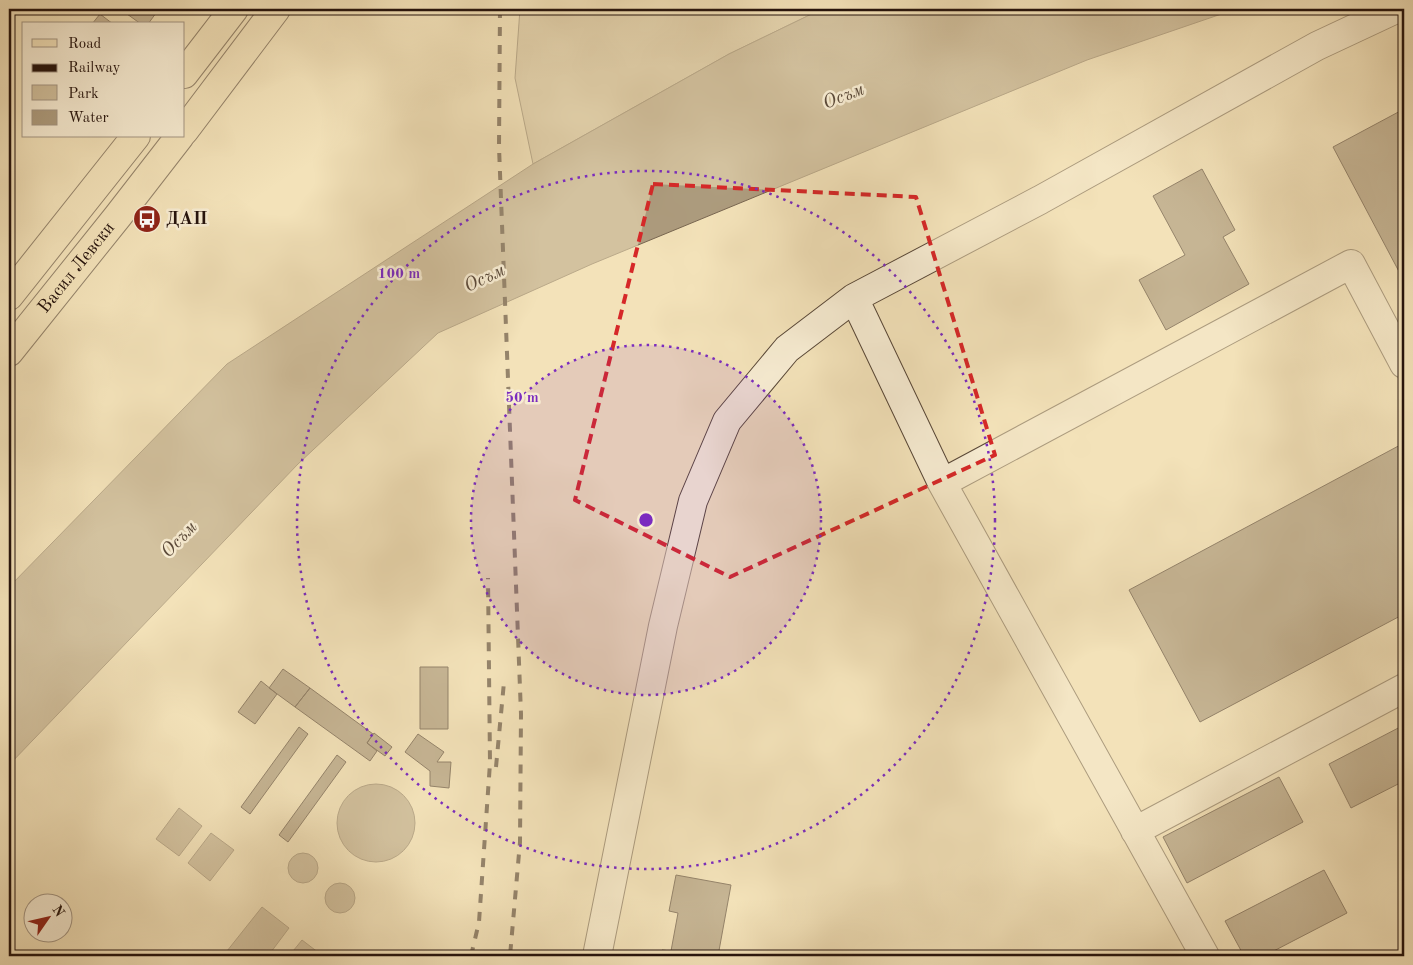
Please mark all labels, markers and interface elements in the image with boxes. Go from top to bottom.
legend [22,22,185,138]
text: Road [68,37,102,52]
text: Railway [68,61,121,76]
water label: Осъм [820,80,868,114]
text: Park [68,87,99,102]
text: Water [68,111,109,126]
bus stop icon: ДАП [132,204,162,234]
place label: ДАП [166,210,208,228]
street label: Васил Левски [35,219,118,316]
water label: Осъм [461,261,509,297]
text: 100 m [378,267,420,282]
text: 50 m [505,391,539,406]
centre of rings [637,511,655,529]
water label: Осъм [158,518,202,562]
north arrow [22,892,72,942]
text: N [49,903,67,920]

